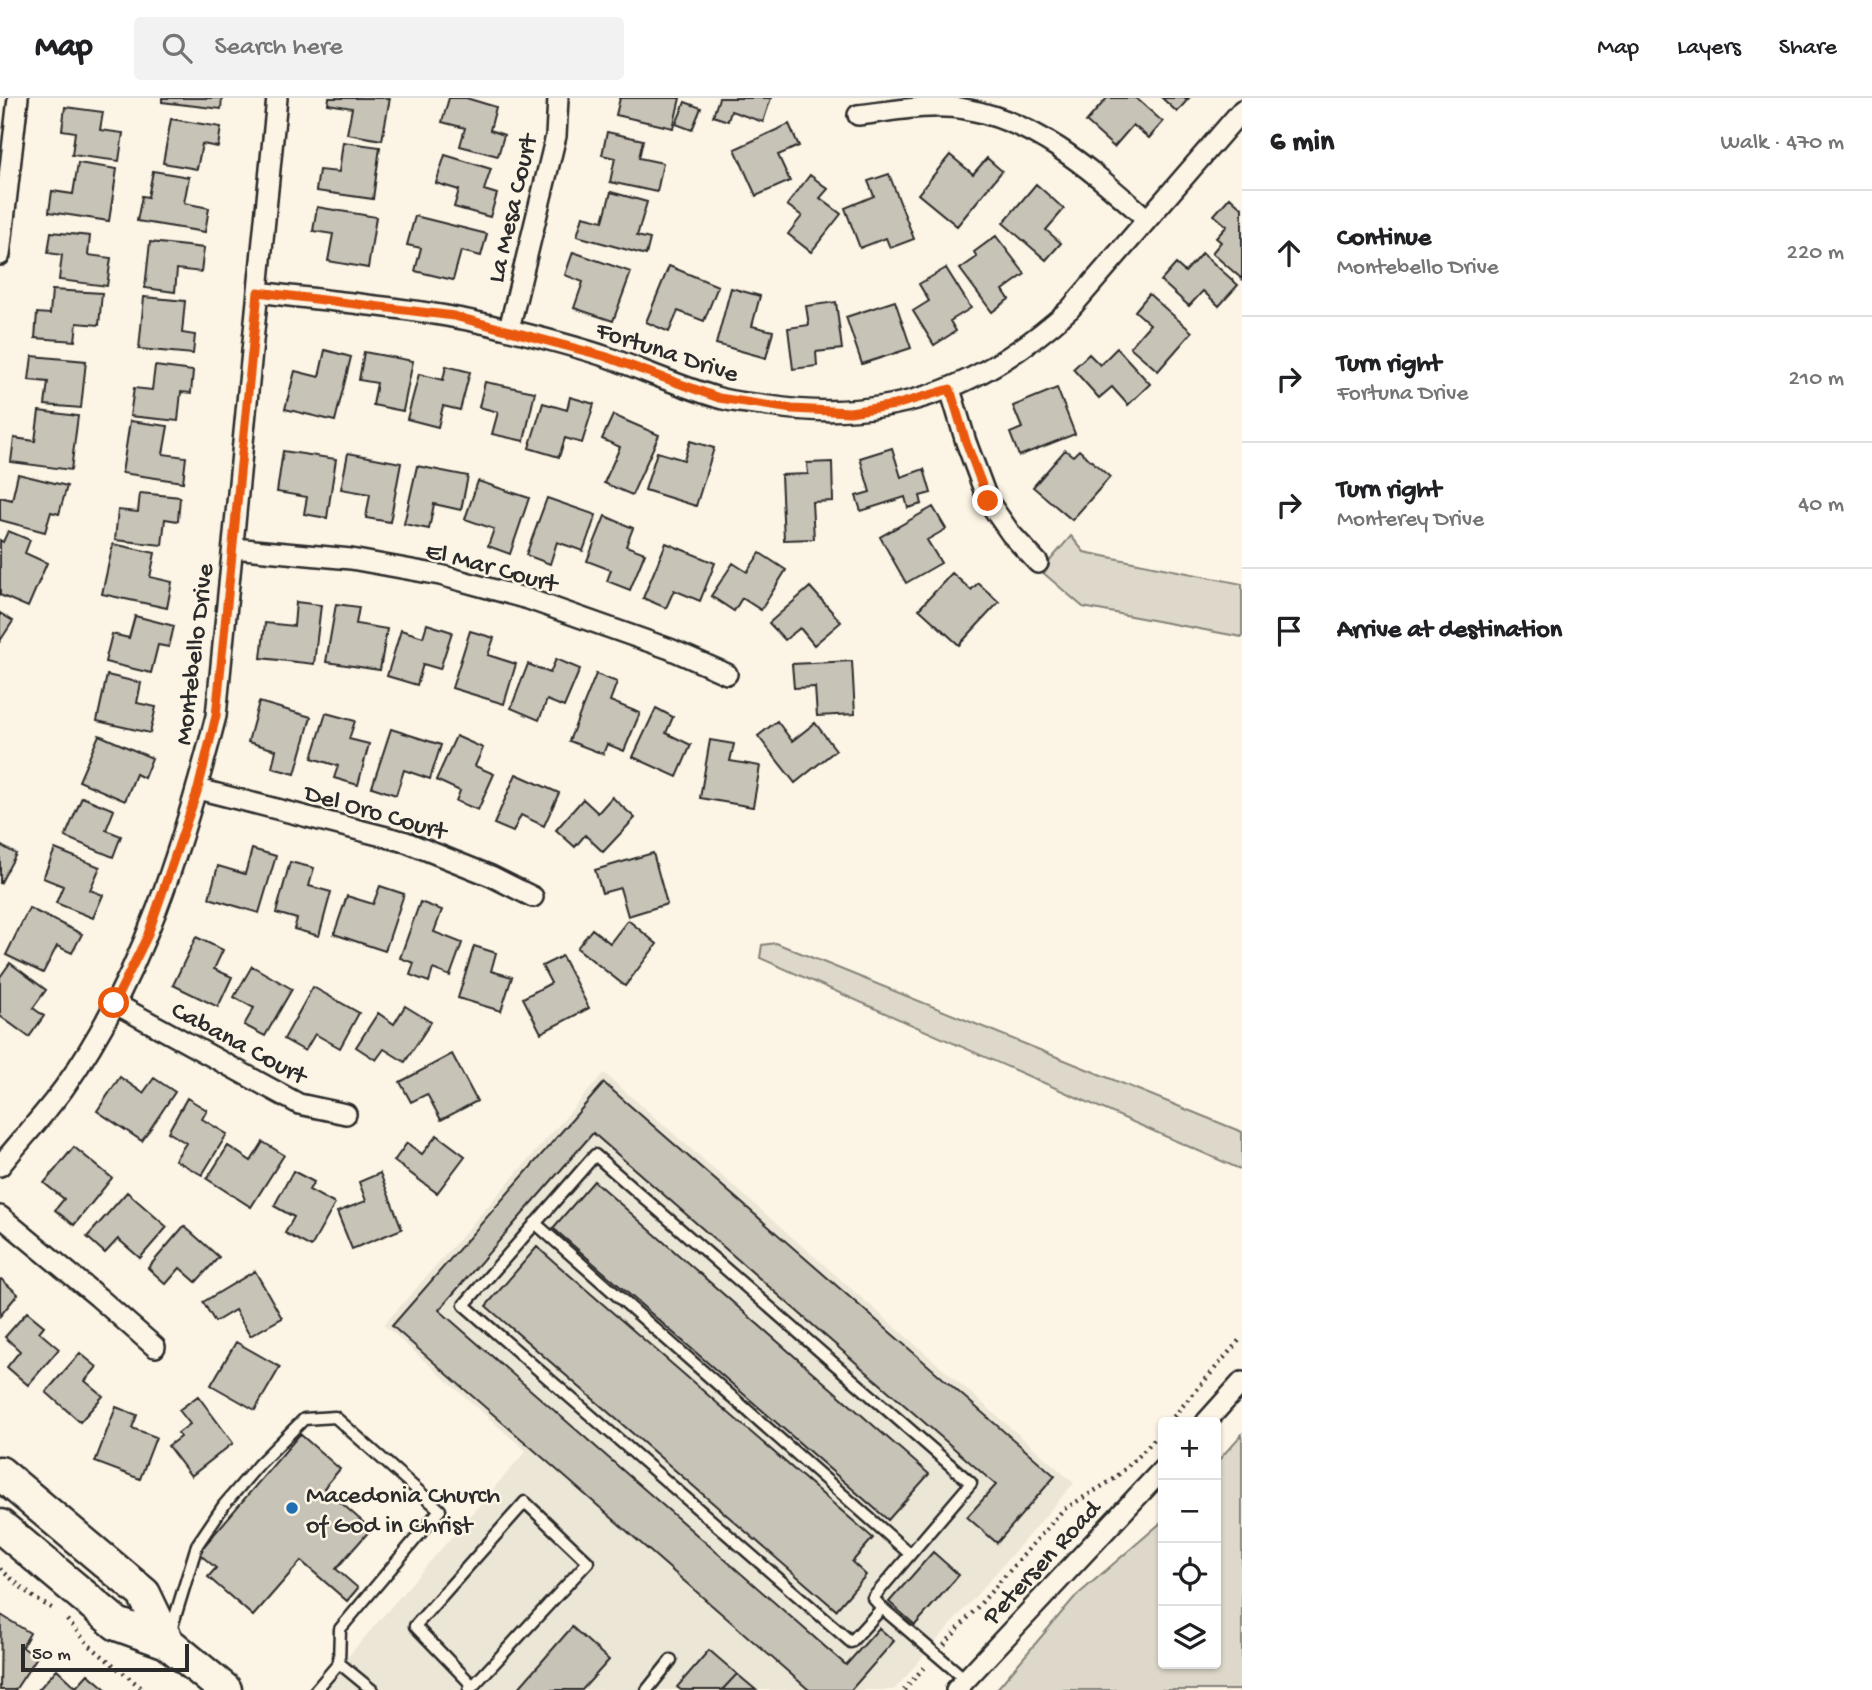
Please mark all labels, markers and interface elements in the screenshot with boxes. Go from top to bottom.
search box [134,17,624,80]
text: Map [35,29,92,67]
icon: search [158,29,196,67]
text: Search here [214,33,343,64]
text: Map [1597,34,1639,63]
text: Layers [1677,34,1741,63]
text: Share [1779,34,1837,63]
text: 6 min [1270,126,1334,161]
street label: La Mesa Court [482,129,547,286]
text: Walk · 470 m [1721,130,1844,157]
text: Continue [1337,224,1431,255]
icon: ahead [1270,234,1308,272]
text: 220 m [1787,240,1844,267]
text: Montebello Drive [1337,255,1499,282]
street label: Fortuna Drive [590,316,743,392]
text: Turn right [1337,350,1441,381]
icon: right [1270,360,1308,398]
text: 210 m [1789,366,1844,393]
text: Fortuna Drive [1337,381,1468,408]
text: Turn right [1337,476,1441,507]
route end [972,485,1003,516]
icon: right [1270,486,1308,524]
text: 40 m [1798,492,1844,519]
text: Monterey Drive [1337,507,1484,534]
street label: El Mar Court [421,537,563,602]
street label: Montebello Drive [170,561,223,747]
icon: arrive [1270,612,1308,650]
text: Arrive at destination [1337,616,1562,647]
street label: Del Oro Court [298,779,452,850]
route start [98,987,129,1018]
street label: Cabana Court [165,996,313,1095]
map controls [1158,1417,1221,1669]
button: + [1158,1417,1221,1480]
button: − [1158,1480,1221,1543]
place label: Macedonia Church of God in Christ [306,1482,500,1543]
street label: Petersen Road [977,1494,1110,1634]
marker: Macedonia Church of God in Christ [284,1500,300,1516]
button: locate [1158,1543,1221,1606]
button: layers [1158,1606,1221,1669]
scale bar [21,1641,189,1673]
text: 50 m [32,1644,71,1667]

